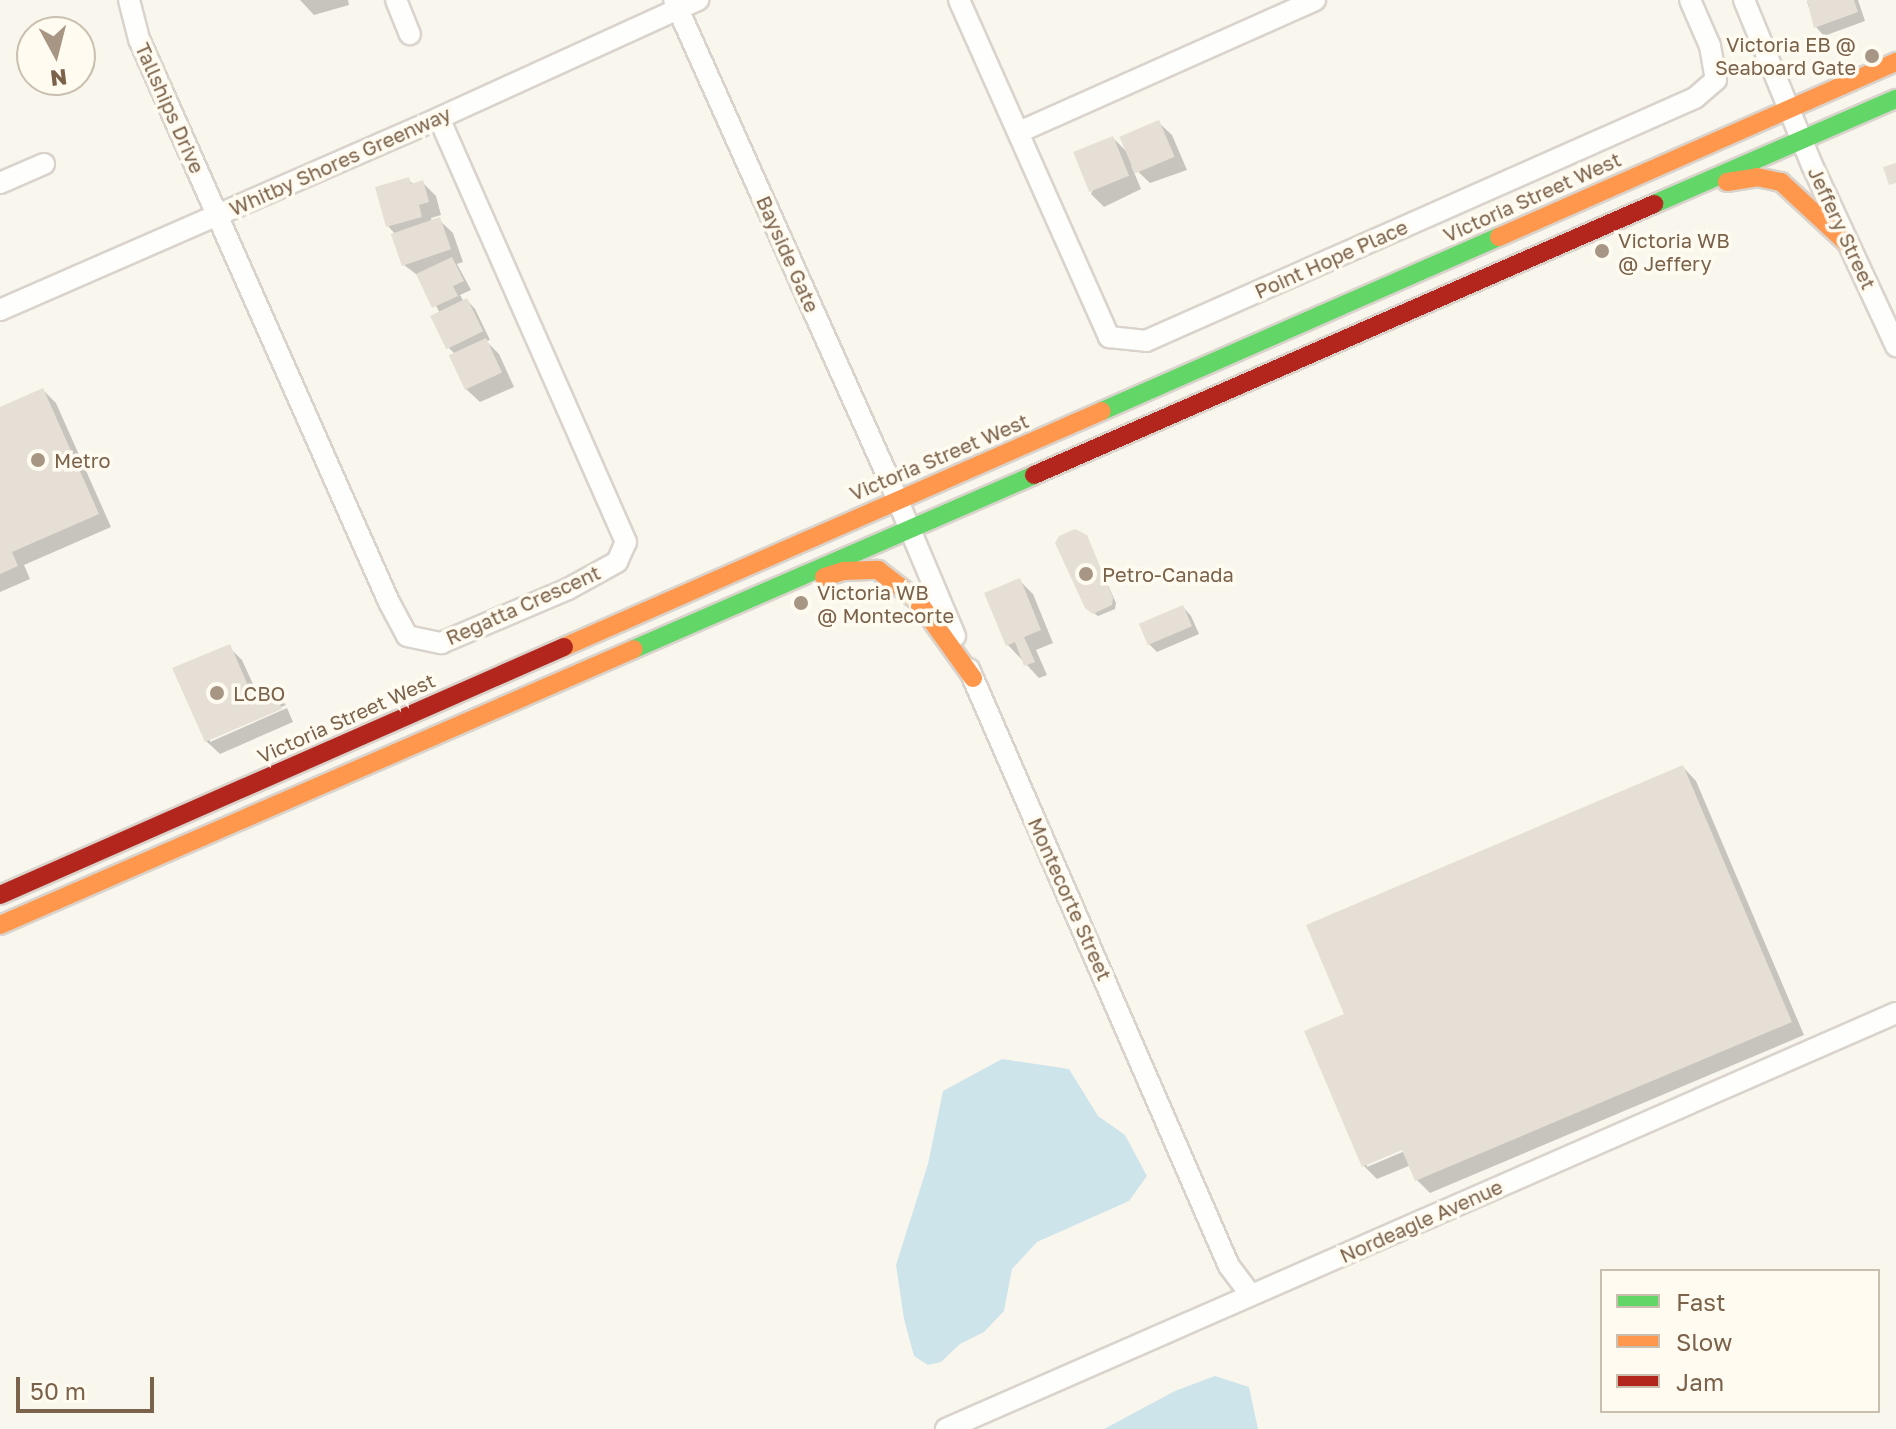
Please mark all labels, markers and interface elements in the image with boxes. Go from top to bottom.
north arrow [16,16,96,96]
place label: Victoria EB @ Seaboard Gate [1715,32,1856,79]
street label: Tallships Drive [130,39,210,177]
marker: Victoria EB @ Seaboard Gate [1863,47,1881,65]
text: N [49,64,69,93]
street label: Whitby Shores Greenway [226,101,454,221]
street label: Victoria Street West [1439,147,1625,247]
street label: Jeffery Street [1803,163,1881,293]
street label: Bayside Gate [752,192,824,316]
street label: Point Hope Place [1251,215,1411,303]
place label: Victoria WB @ Jeffery [1618,228,1730,275]
marker: Victoria WB @ Jeffery [1593,242,1611,260]
street label: Victoria Street West [846,408,1032,506]
place label: Metro [54,448,110,472]
marker: Metro [29,451,47,469]
street label: Regatta Crescent [442,560,604,650]
place label: Petro-Canada [1102,562,1234,586]
marker: Petro-Canada [1077,565,1095,583]
place label: Victoria WB @ Montecorte [817,580,954,627]
marker: Victoria WB @ Montecorte [792,594,810,612]
street label: Victoria Street West [253,668,439,768]
place label: LCBO [233,681,285,705]
marker: LCBO [208,684,226,702]
street label: Montecorte Street [1023,814,1117,984]
street label: Nordeagle Avenue [1336,1174,1506,1268]
legend [1600,1269,1880,1413]
text: Fast [1676,1287,1726,1316]
text: Slow [1676,1327,1732,1356]
scale bar [20,1361,158,1411]
text: Jam [1676,1367,1724,1396]
text: 50 m [30,1376,86,1405]

